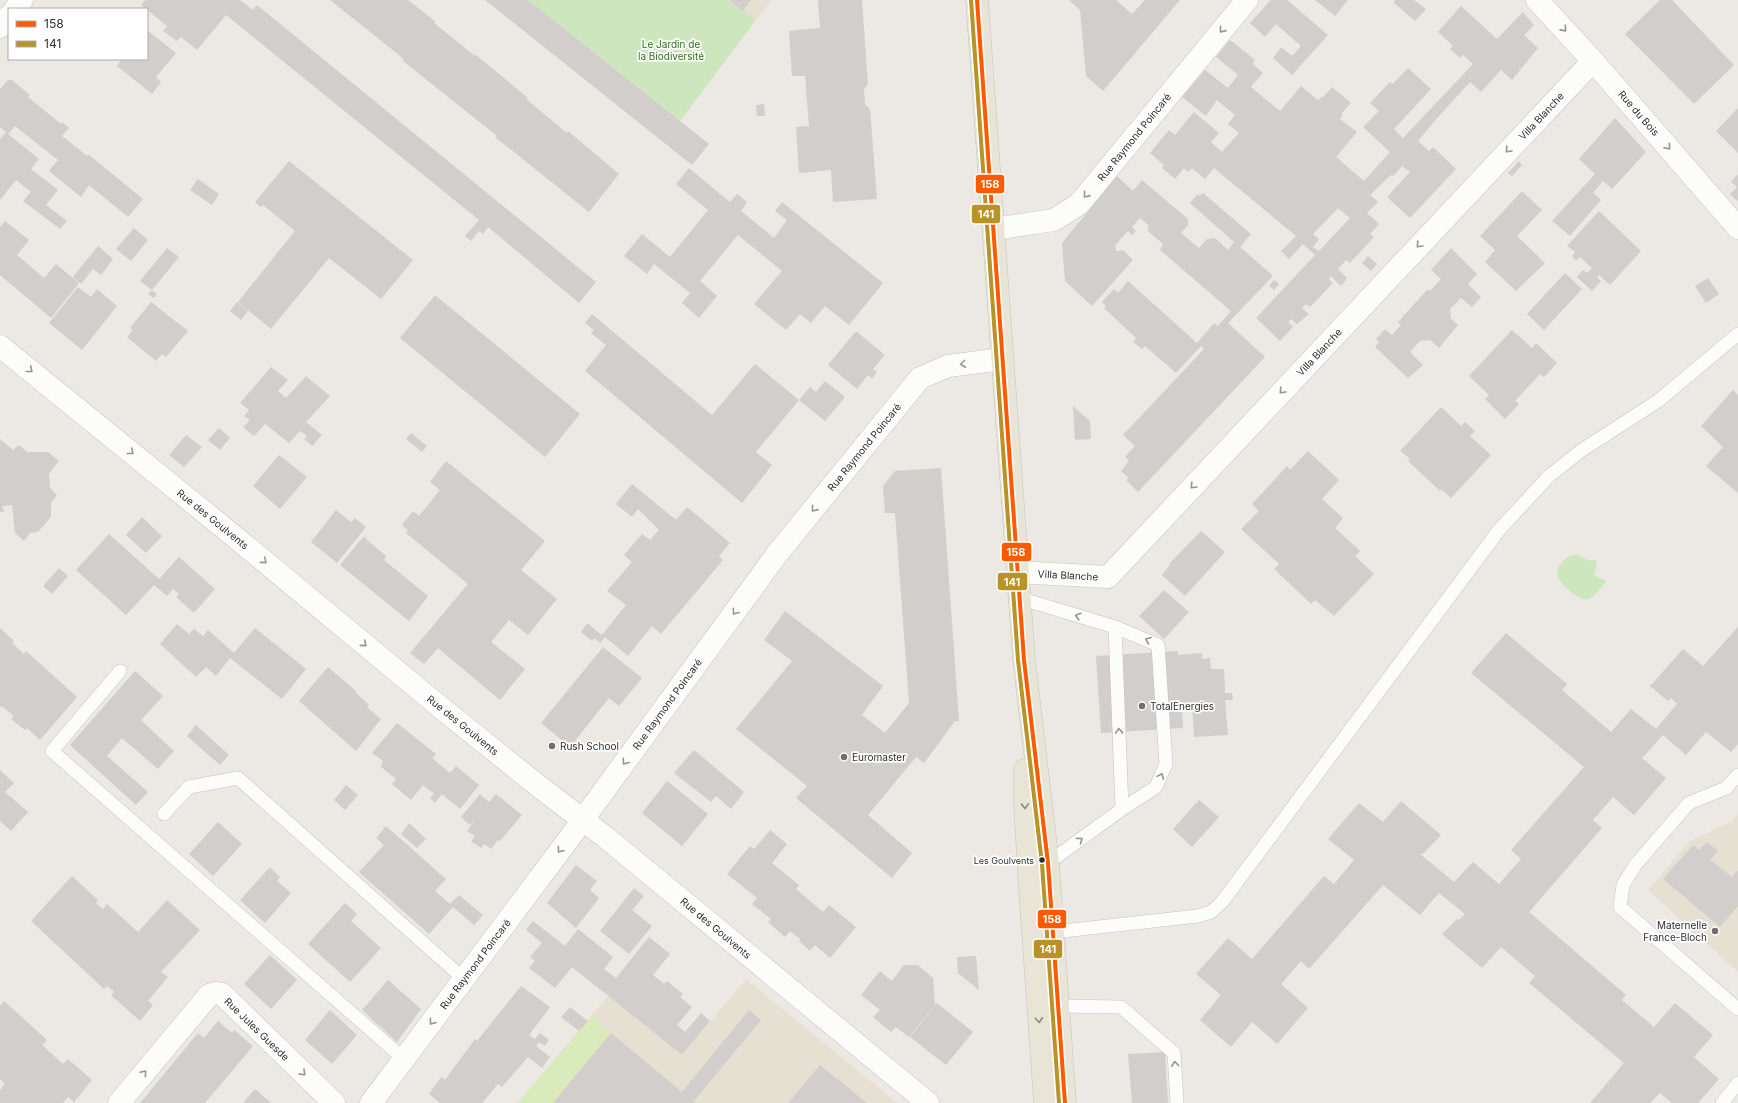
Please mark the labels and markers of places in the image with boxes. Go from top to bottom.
place label: TotalEnergies [1150,700,1214,712]
marker: TotalEnergies [1137,701,1147,711]
place label: Rush School [560,740,619,752]
marker: Rush School [547,741,557,751]
place label: Euromaster [852,751,906,763]
marker: Euromaster [839,752,849,762]
place label: Les Goulvents [974,855,1034,866]
marker: Les Goulvents [1037,855,1047,865]
place label: Maternelle France-Bloch [1643,919,1707,943]
marker: Maternelle France-Bloch [1710,926,1720,936]

